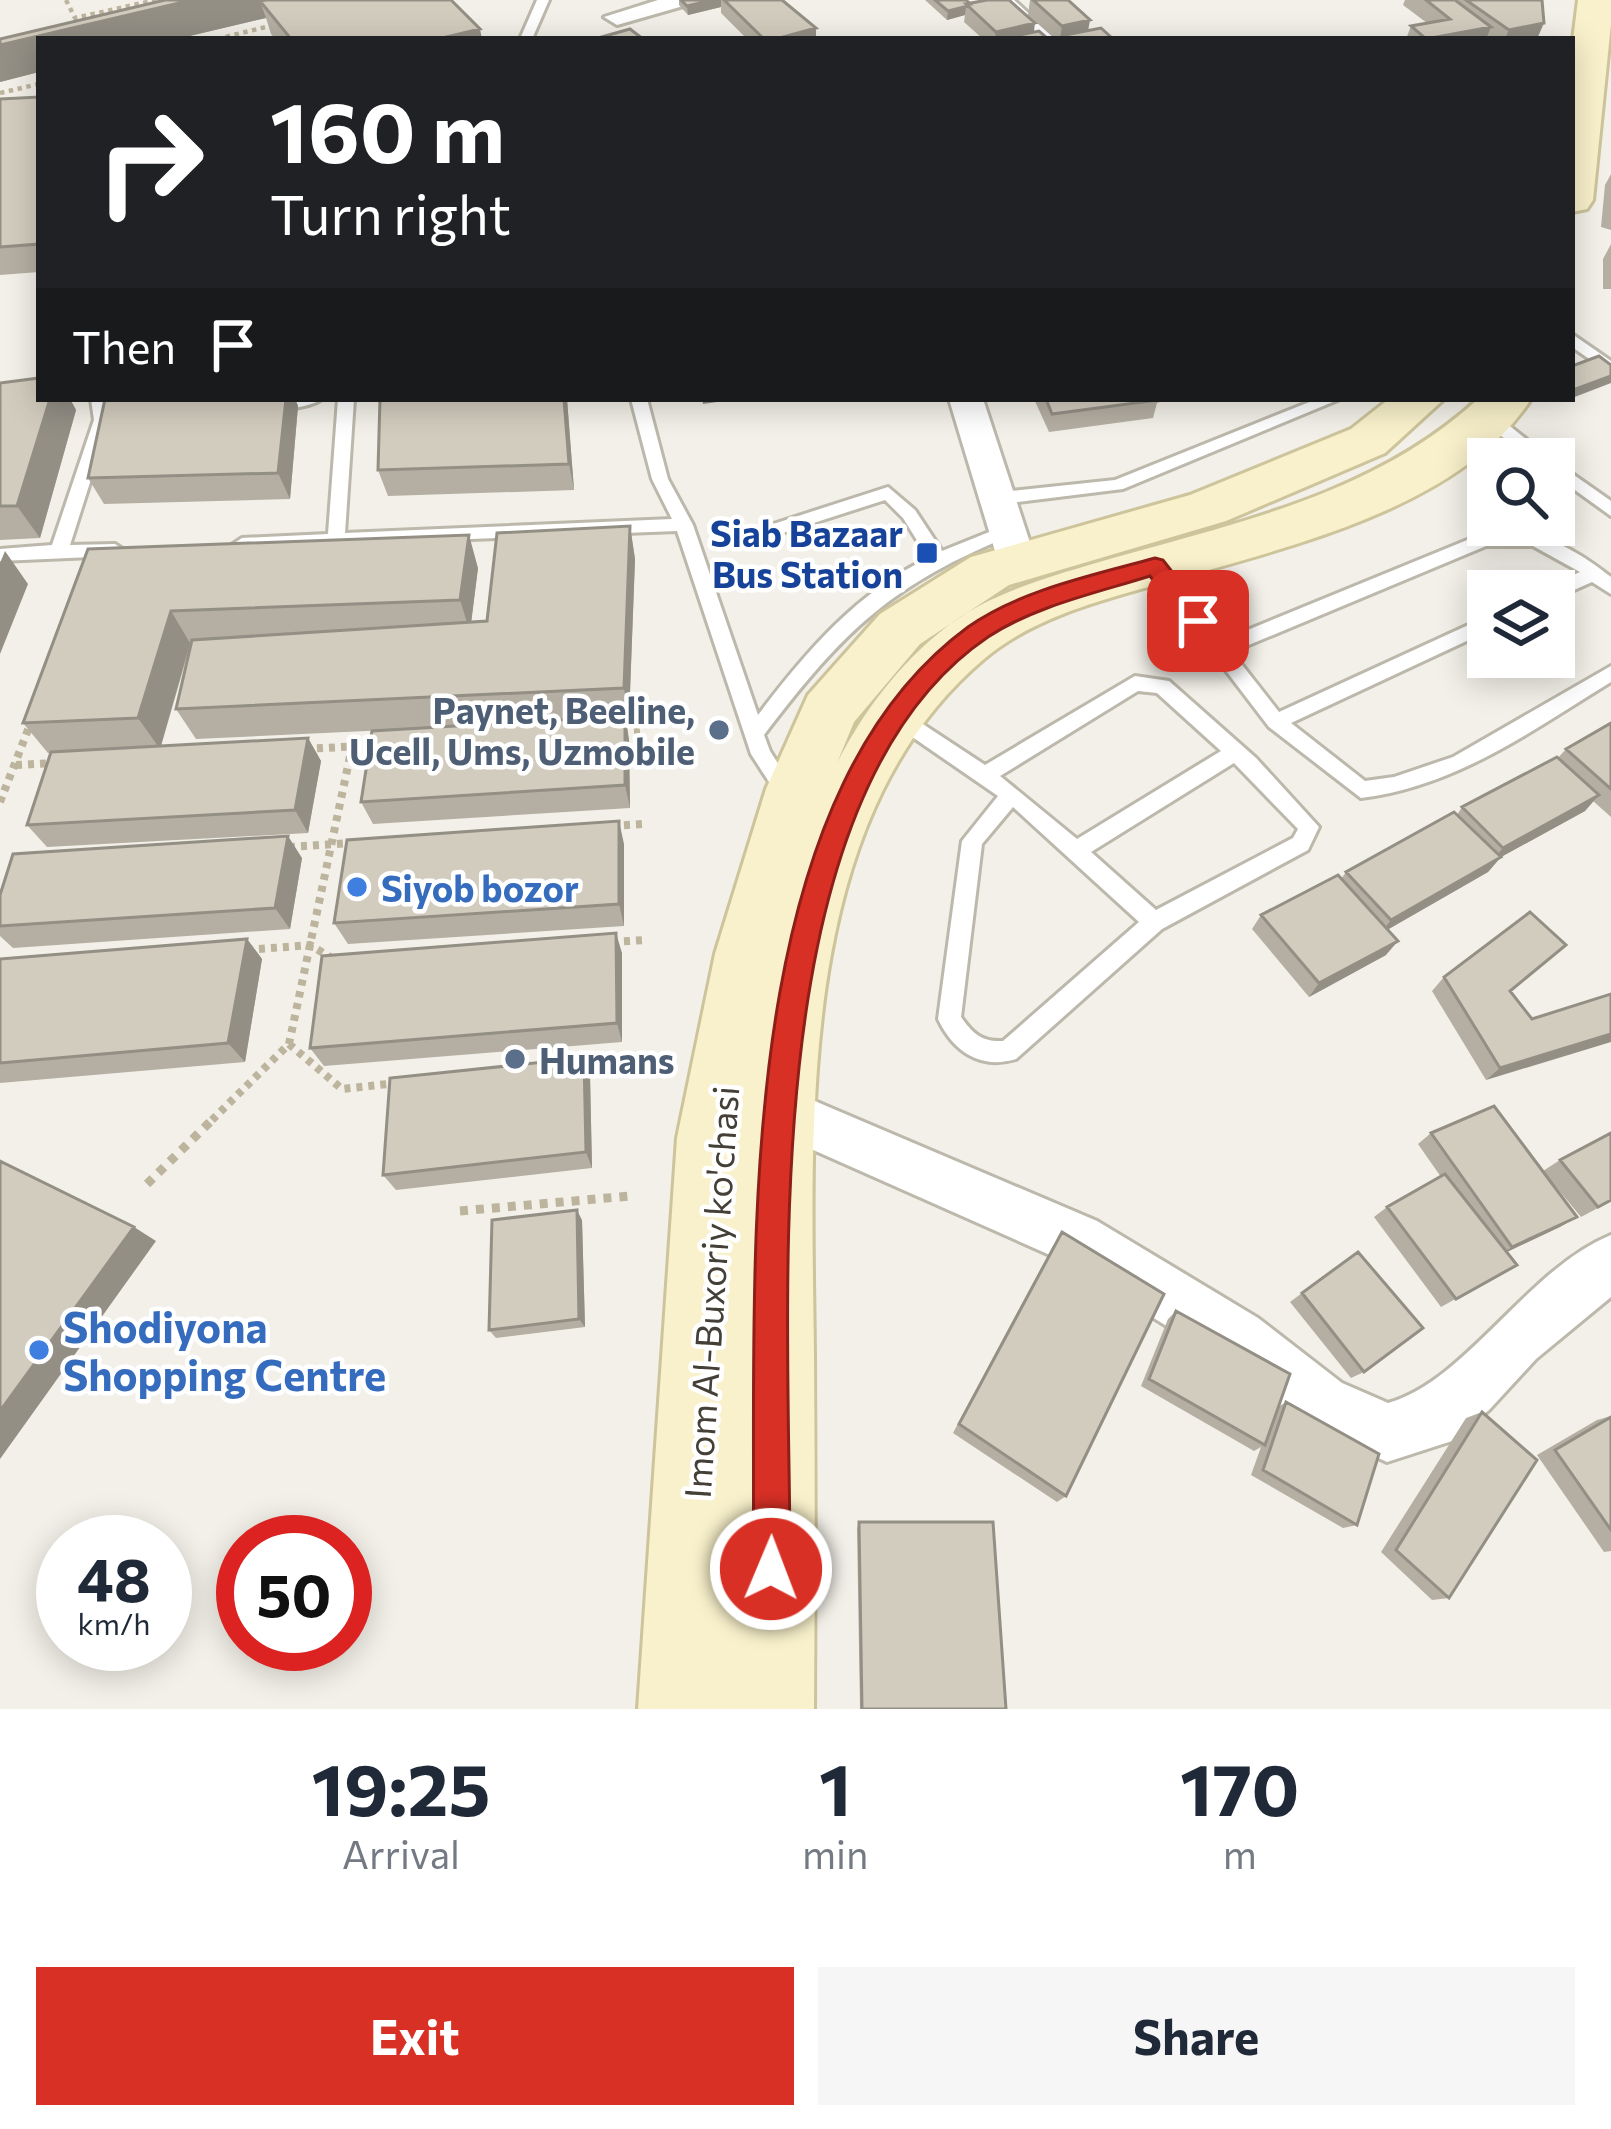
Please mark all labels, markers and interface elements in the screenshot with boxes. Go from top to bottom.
text: 160 m [270,78,505,180]
icon: right [72,84,228,240]
text: Turn right [270,180,511,246]
icon: arrive [200,312,266,378]
text: Then [72,318,176,373]
map controls [1467,438,1575,678]
button: search [1467,438,1575,546]
place label: Siab Bazaar Bus Station [710,510,903,595]
marker: Siab Bazaar Bus Station [914,540,940,566]
pin [1147,570,1249,672]
button: layers [1467,570,1575,678]
icon: arrive [1165,588,1231,654]
place label: Paynet, Beeline, Ucell, Ums, Uzmobile [349,687,695,772]
marker: Paynet, Beeline, Ucell, Ums, Uzmobile [706,717,732,743]
place label: Siyob bozor [381,865,579,909]
marker: Siyob bozor [344,874,370,900]
place label: Humans [539,1037,675,1081]
marker: Humans [502,1046,528,1072]
street label: Imom Al-Buxoriy ko'chasi [674,1084,746,1500]
place label: Shodiyona Shopping Centre [63,1300,386,1400]
marker: Shodiyona Shopping Centre [26,1337,52,1363]
position arrow [708,1506,834,1632]
speed limit sign: 50 [216,1515,372,1671]
text: 48 [77,1541,151,1614]
text: km/h [78,1604,150,1641]
text: 19:25 [312,1743,491,1831]
text: 1 [819,1743,852,1831]
text: 170 [1180,1743,1299,1831]
text: Arrival [342,1829,460,1877]
text: min [802,1829,868,1877]
text: m [1223,1829,1257,1877]
button: Exit [36,1967,794,2105]
button: Share [818,1967,1575,2105]

